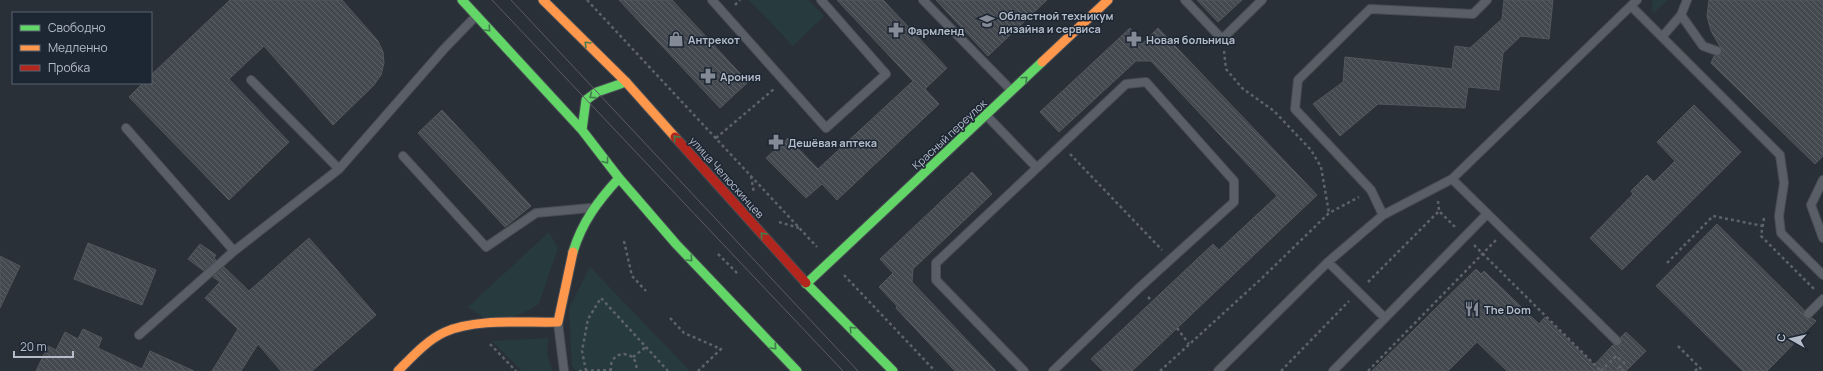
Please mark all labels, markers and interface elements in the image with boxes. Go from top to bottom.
place label: Областной техникум дизайна и сервиса [999,8,1113,36]
legend [12,12,152,84]
school or university icon: Областной техникум дизайна и сервиса [978,12,996,30]
text: Свободно [48,19,106,36]
pharmacy icon: Фармленд [887,21,905,39]
place label: Фармленд [908,23,964,38]
one-way arrow [484,24,491,31]
shop icon: Антрекот [667,30,685,48]
pharmacy icon: Новая больница [1125,30,1143,48]
place label: Антрекот [688,32,740,47]
place label: Новая больница [1146,32,1235,47]
text: Медленно [48,39,108,56]
one-way arrow [584,41,592,49]
text: Пробка [48,59,90,76]
pharmacy icon: Арония [699,67,717,85]
place label: Арония [720,69,761,84]
one-way arrow [1020,76,1028,84]
one-way arrow [589,91,596,99]
street label: Красный переулок [908,95,990,173]
street label: улица Челюскинцев [686,133,768,221]
pharmacy icon: Дешёвая аптека [767,133,785,151]
place label: Дешёвая аптека [788,135,877,150]
one-way arrow [674,136,681,143]
one-way arrow [601,156,608,163]
one-way arrow [760,232,767,240]
one-way arrow [685,254,693,262]
restaurant icon: The Dom [1463,300,1481,318]
place label: The Dom [1484,302,1531,317]
north arrow [1771,319,1811,359]
one-way arrow [849,327,857,334]
text: С [1773,332,1789,343]
scale bar [14,333,73,359]
text: 20 m [20,338,47,355]
one-way arrow [769,342,777,350]

